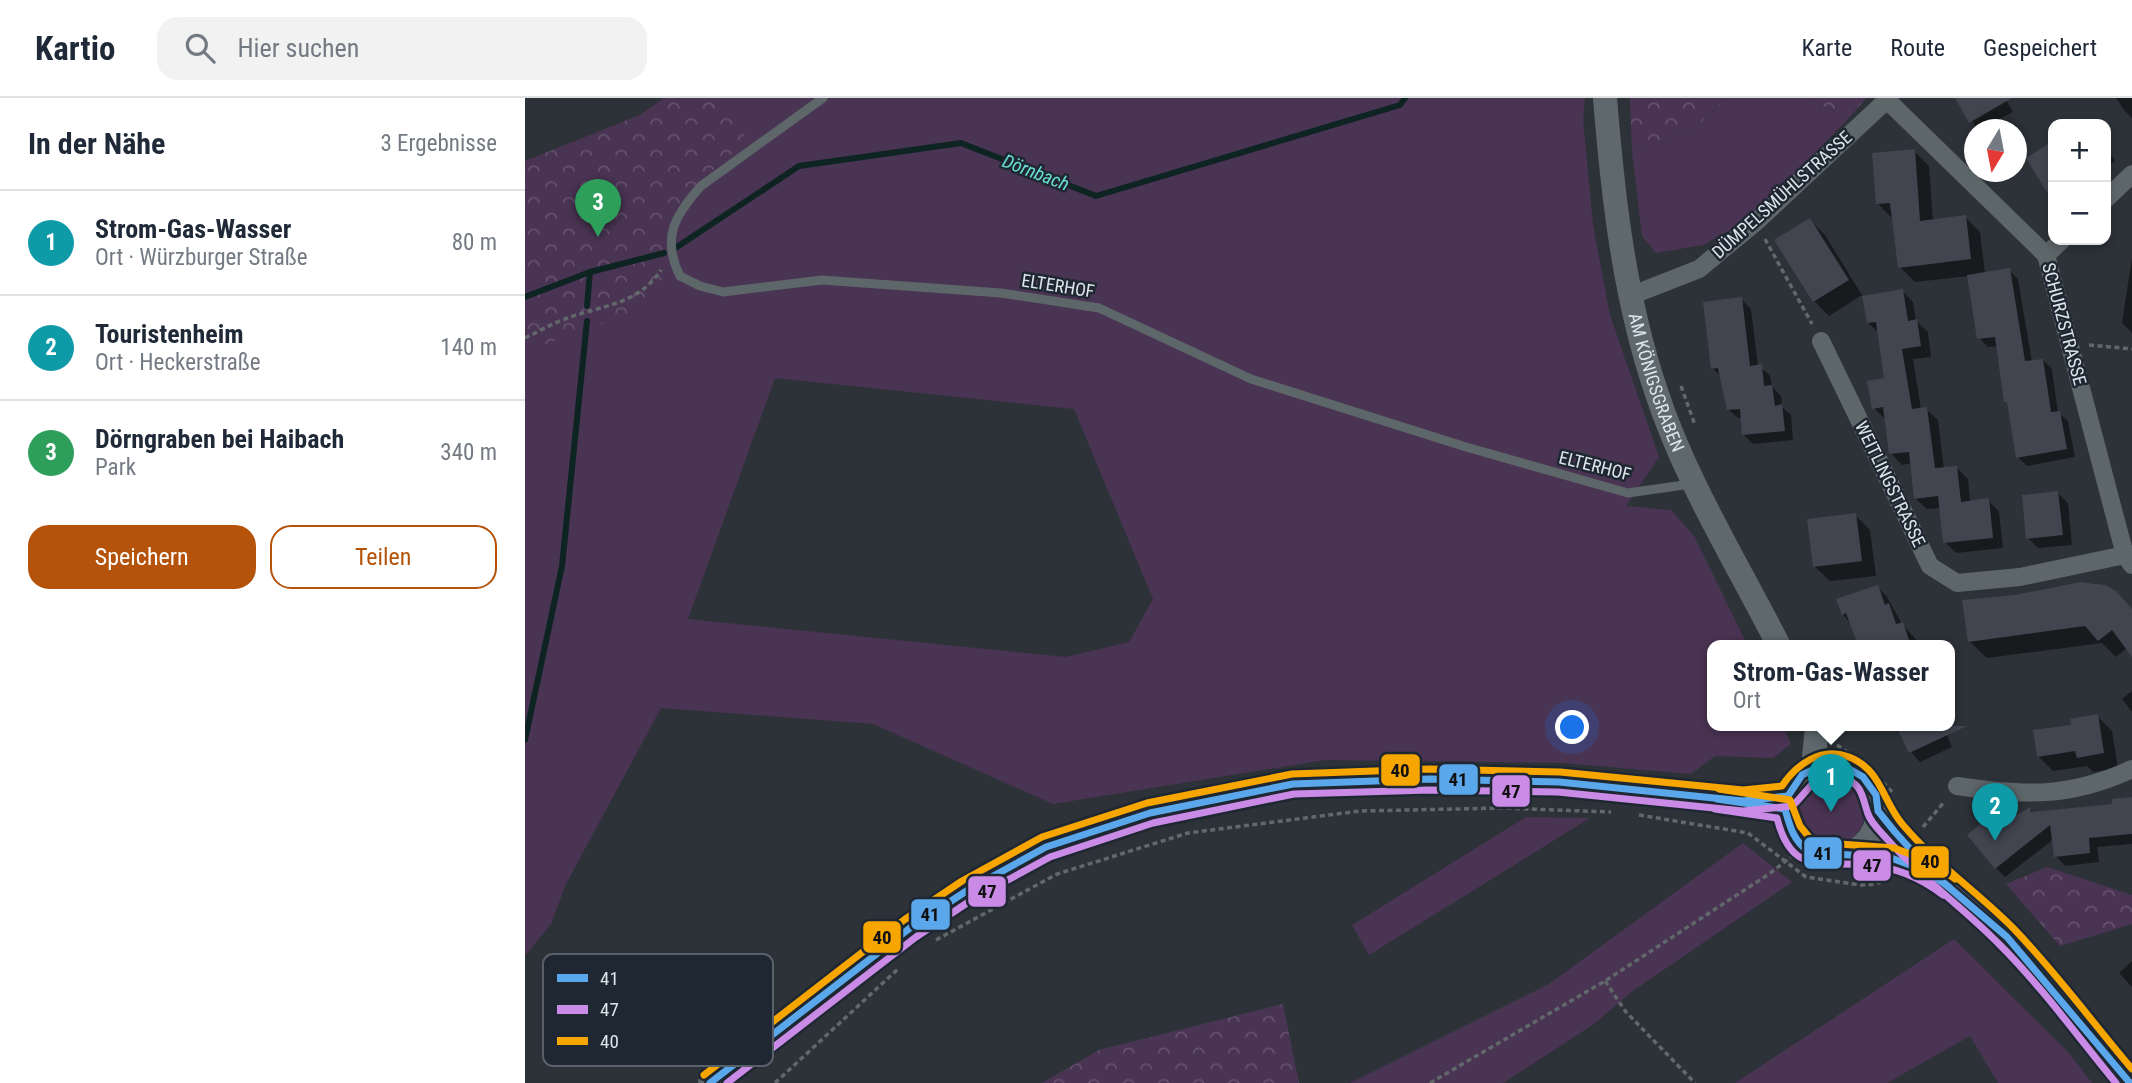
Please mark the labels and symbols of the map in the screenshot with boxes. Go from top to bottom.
north arrow [1964,119,2027,182]
street label: DÜMPELSMÜHLSTRASSE [1708,126,1856,263]
water label: Dörnbach [999,149,1072,196]
pin: 3 [575,179,621,237]
street label: SCHURZSTRASSE [2038,260,2091,388]
street label: ELTERHOF [1020,269,1096,302]
street label: AM KÖNIGSGRABEN [1625,311,1689,455]
street label: WEITLINGSTRASSE [1851,417,1930,550]
street label: ELTERHOF [1557,446,1634,485]
your location [1555,710,1589,744]
line badge: 40 [1380,753,1421,787]
pin: 1 [1808,754,1854,812]
text: 40 [1390,759,1410,782]
line badge: 41 [1438,763,1479,796]
text: 41 [1448,768,1468,791]
line badge: 47 [1491,774,1531,808]
text: 47 [1501,780,1521,803]
pin: 2 [1972,783,2018,841]
line badge: 41 [1803,836,1843,870]
text: 41 [1813,842,1833,865]
line badge: 40 [1910,845,1950,879]
line badge: 47 [1852,849,1892,882]
text: 40 [1920,850,1940,873]
text: 47 [1862,854,1882,877]
line badge: 47 [967,875,1007,908]
text: 47 [977,880,997,903]
line badge: 41 [910,898,951,931]
text: 41 [920,903,940,926]
line badge: 40 [862,920,902,954]
text: 40 [872,926,892,949]
legend [543,954,773,1066]
text: 41 [600,967,619,990]
text: 47 [600,998,619,1021]
text: 40 [600,1030,619,1053]

